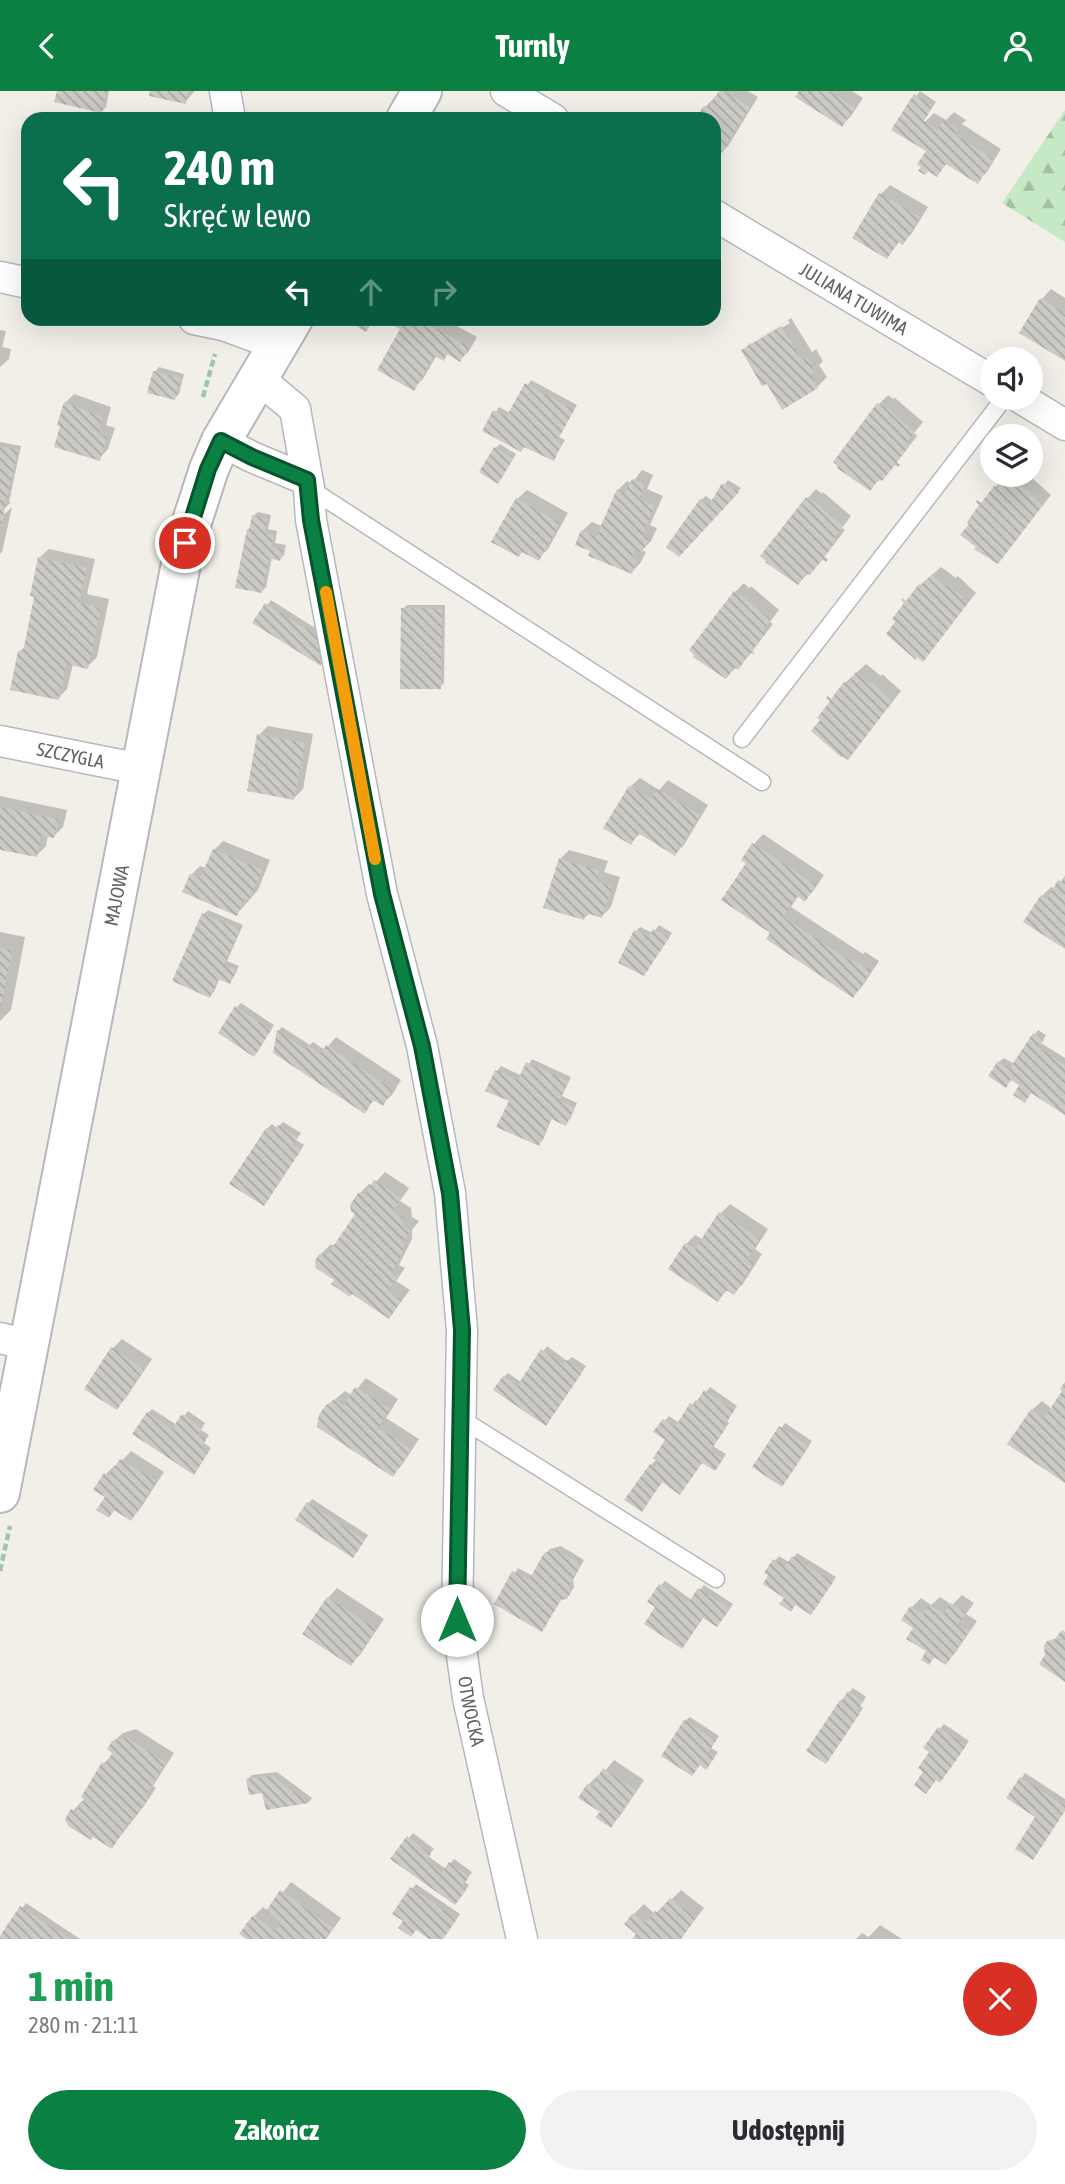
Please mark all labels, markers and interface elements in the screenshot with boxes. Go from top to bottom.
icon: back [28,27,66,65]
text: Turnly [495,27,570,64]
icon: person [999,27,1037,65]
text: 240 m [164,139,275,195]
icon: left [49,140,140,231]
text: Skręć w lewo [164,197,311,234]
street label: JULIANA TUWIMA [796,258,913,340]
icon: left [279,273,317,311]
icon: ahead [352,273,390,311]
icon: right [425,273,463,311]
map controls [980,347,1043,487]
button: sound [980,347,1043,410]
button: layers [980,424,1043,487]
pin [155,513,215,573]
icon: arrive [166,524,204,562]
street label: SZCZYGLA [35,738,107,773]
street label: MAJOWA [100,862,133,928]
position arrow [420,1583,494,1657]
street label: OTWOCKA [454,1675,490,1749]
text: 1 min [28,1962,114,2010]
button: close [963,1962,1037,2036]
text: 280 m · 21:11 [28,2012,139,2038]
button: Zakończ [28,2090,526,2170]
button: Udostępnij [540,2090,1037,2170]

